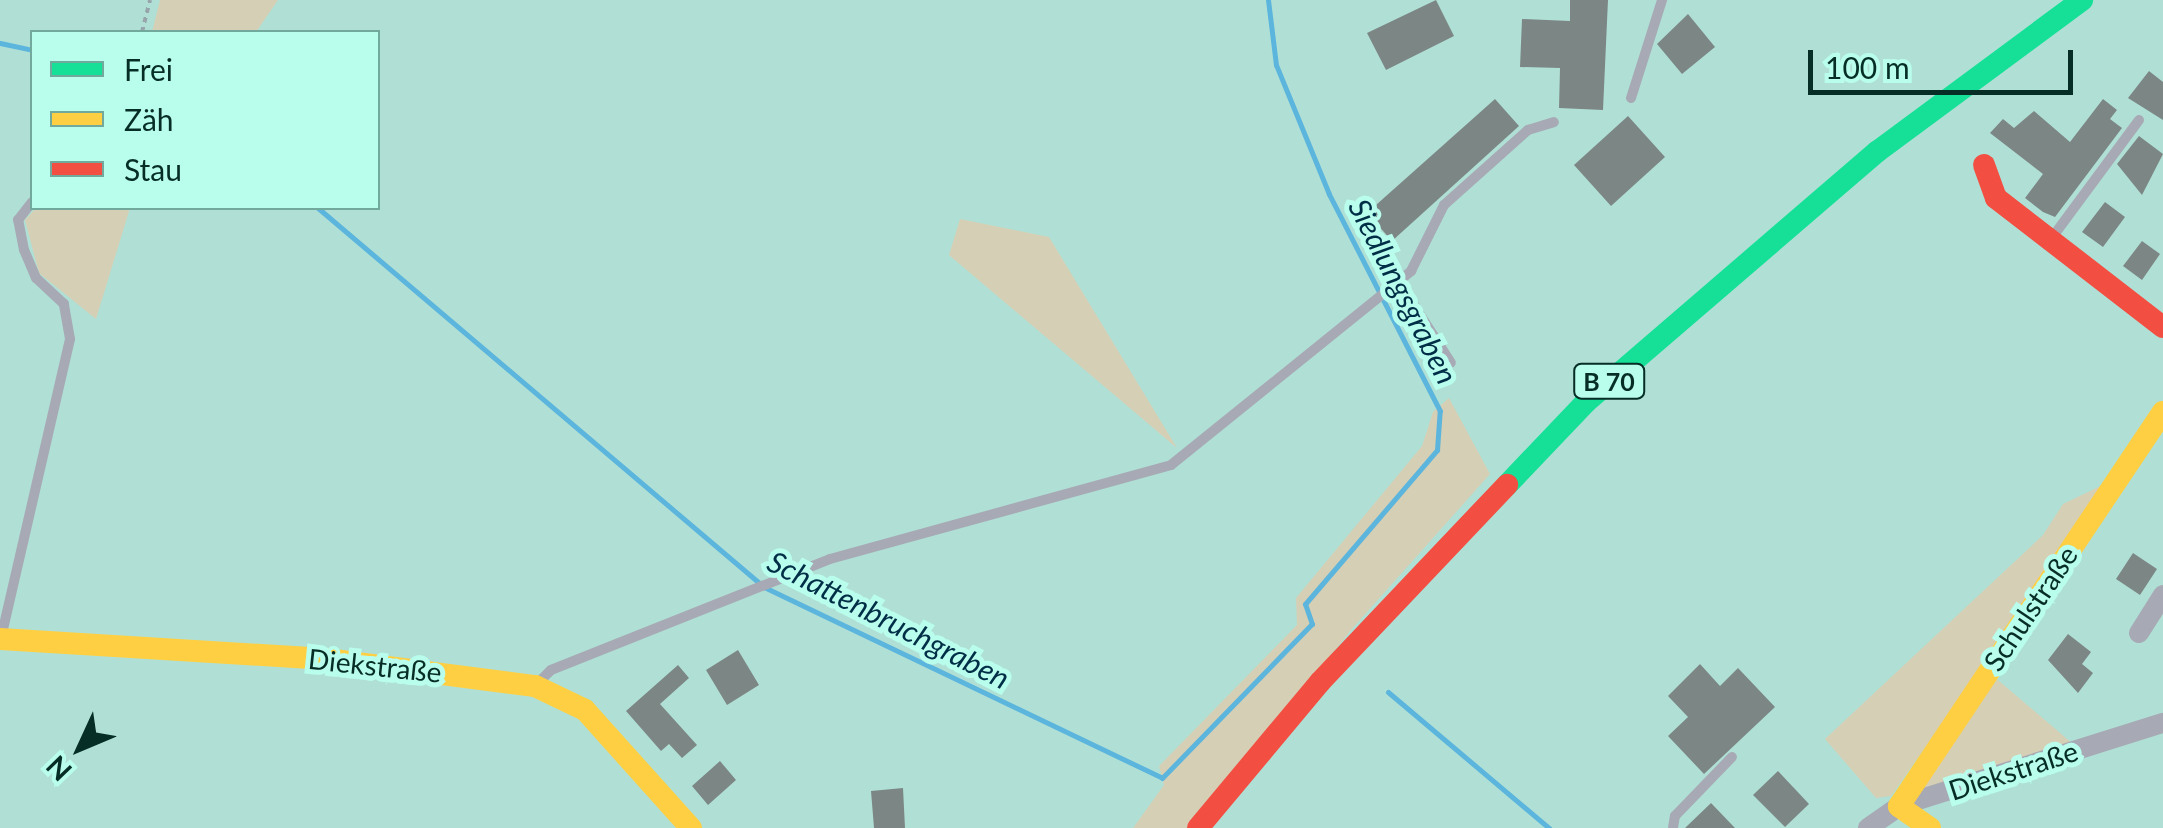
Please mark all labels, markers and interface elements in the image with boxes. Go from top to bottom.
legend [30,30,380,210]
scale bar [1813,30,2078,92]
text: 100 m [1825,49,1910,85]
text: Frei [124,51,173,87]
text: Zäh [124,101,174,137]
text: Stau [124,151,182,187]
water label: Siedlungsgraben [1342,193,1466,389]
road number: B 70 [1572,361,1646,401]
street label: Schulstraße [1976,539,2084,677]
water label: Schattenbruchgraben [762,542,1016,696]
street label: Diekstraße [307,641,443,689]
north arrow [30,698,130,798]
street label: Diekstraße [1944,733,2082,807]
text: N [39,749,78,788]

